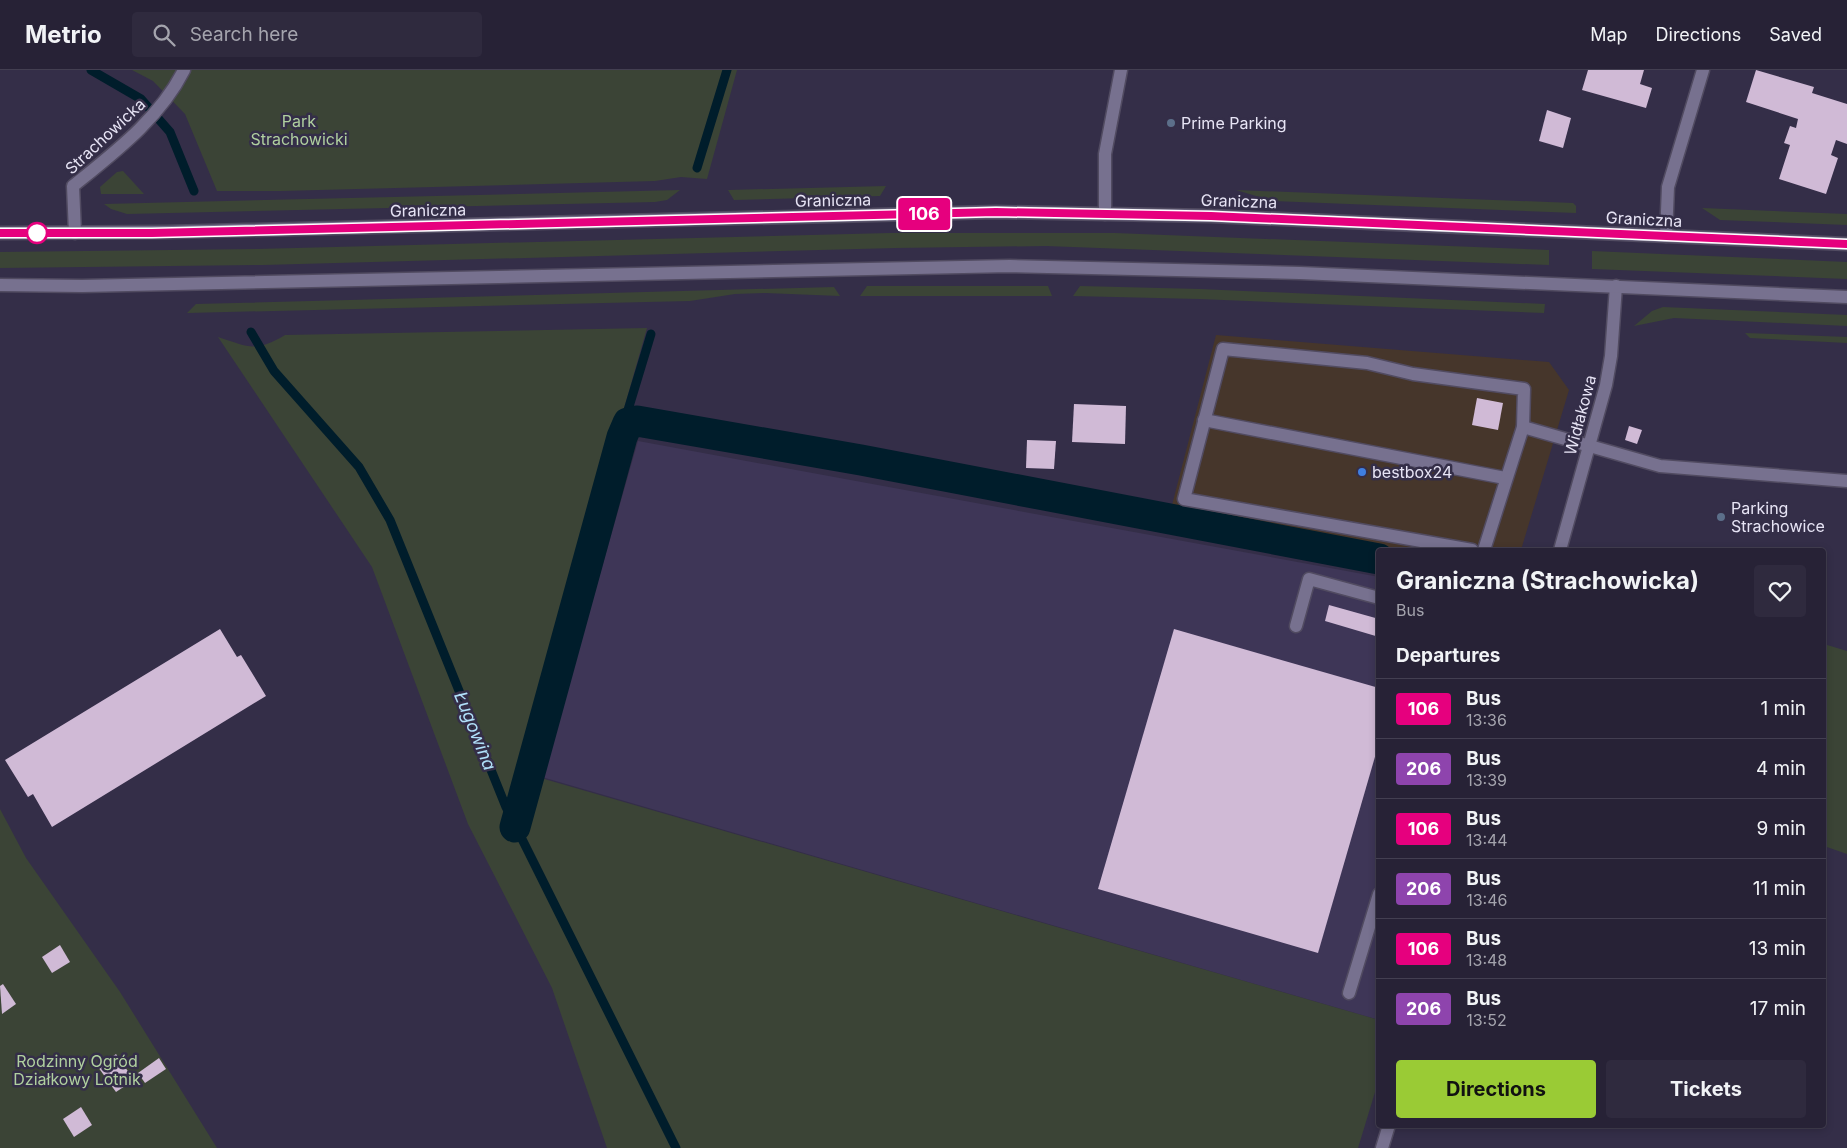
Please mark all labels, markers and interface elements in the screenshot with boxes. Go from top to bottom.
search box [132,12,482,57]
text: Metrio [25,20,102,49]
icon: search [150,21,178,49]
text: Search here [190,23,298,46]
text: Map [1590,24,1628,45]
text: Directions [1656,24,1741,45]
text: Saved [1769,24,1822,45]
street label: Strachowicka [61,94,149,178]
park label: Park Strachowicki [250,111,348,149]
place label: Prime Parking [1181,113,1287,133]
marker: Prime Parking [1165,117,1177,129]
street label: Graniczna [795,189,871,211]
street label: Graniczna [1200,190,1278,212]
line badge: 106 [895,198,953,230]
street label: Graniczna [390,199,466,221]
text: 106 [908,203,940,224]
street label: Graniczna [1605,207,1683,231]
unlabelled marker [26,222,48,244]
street label: Widłakowa [1560,373,1600,457]
place label: bestbox24 [1372,462,1452,482]
marker: bestbox24 [1356,466,1368,478]
place label: Parking Strachowice [1731,498,1825,536]
marker: Parking Strachowice [1715,511,1727,523]
button: heart [1754,565,1806,617]
text: Graniczna (Strachowicka) [1396,566,1699,595]
text: Bus [1396,600,1424,620]
text: Departures [1396,644,1500,667]
text: Bus [1466,687,1501,710]
water label: Ługowina [450,688,501,773]
text: 1 min [1760,697,1806,720]
text: 106 [1408,698,1439,719]
text: 13:36 [1466,710,1507,730]
text: Bus [1466,747,1501,770]
text: 4 min [1756,757,1806,780]
text: 206 [1406,758,1441,779]
text: 13:39 [1466,770,1507,790]
text: Bus [1466,807,1501,830]
text: 9 min [1756,817,1806,840]
text: 106 [1408,818,1439,839]
text: 13:44 [1466,830,1508,850]
text: Bus [1466,867,1501,890]
text: 11 min [1753,877,1806,900]
text: 206 [1406,878,1441,899]
text: 13:46 [1466,890,1507,910]
text: Bus [1466,927,1501,950]
text: 13 min [1749,937,1806,960]
text: 106 [1408,938,1439,959]
text: 13:48 [1466,950,1507,970]
text: Bus [1466,987,1501,1010]
text: 17 min [1750,997,1806,1020]
text: 206 [1406,998,1441,1019]
text: 13:52 [1466,1010,1507,1030]
park label: Rodzinny Ogród Działkowy Lotnik [13,1051,141,1089]
button: Directions [1396,1060,1596,1118]
button: Tickets [1606,1060,1806,1118]

